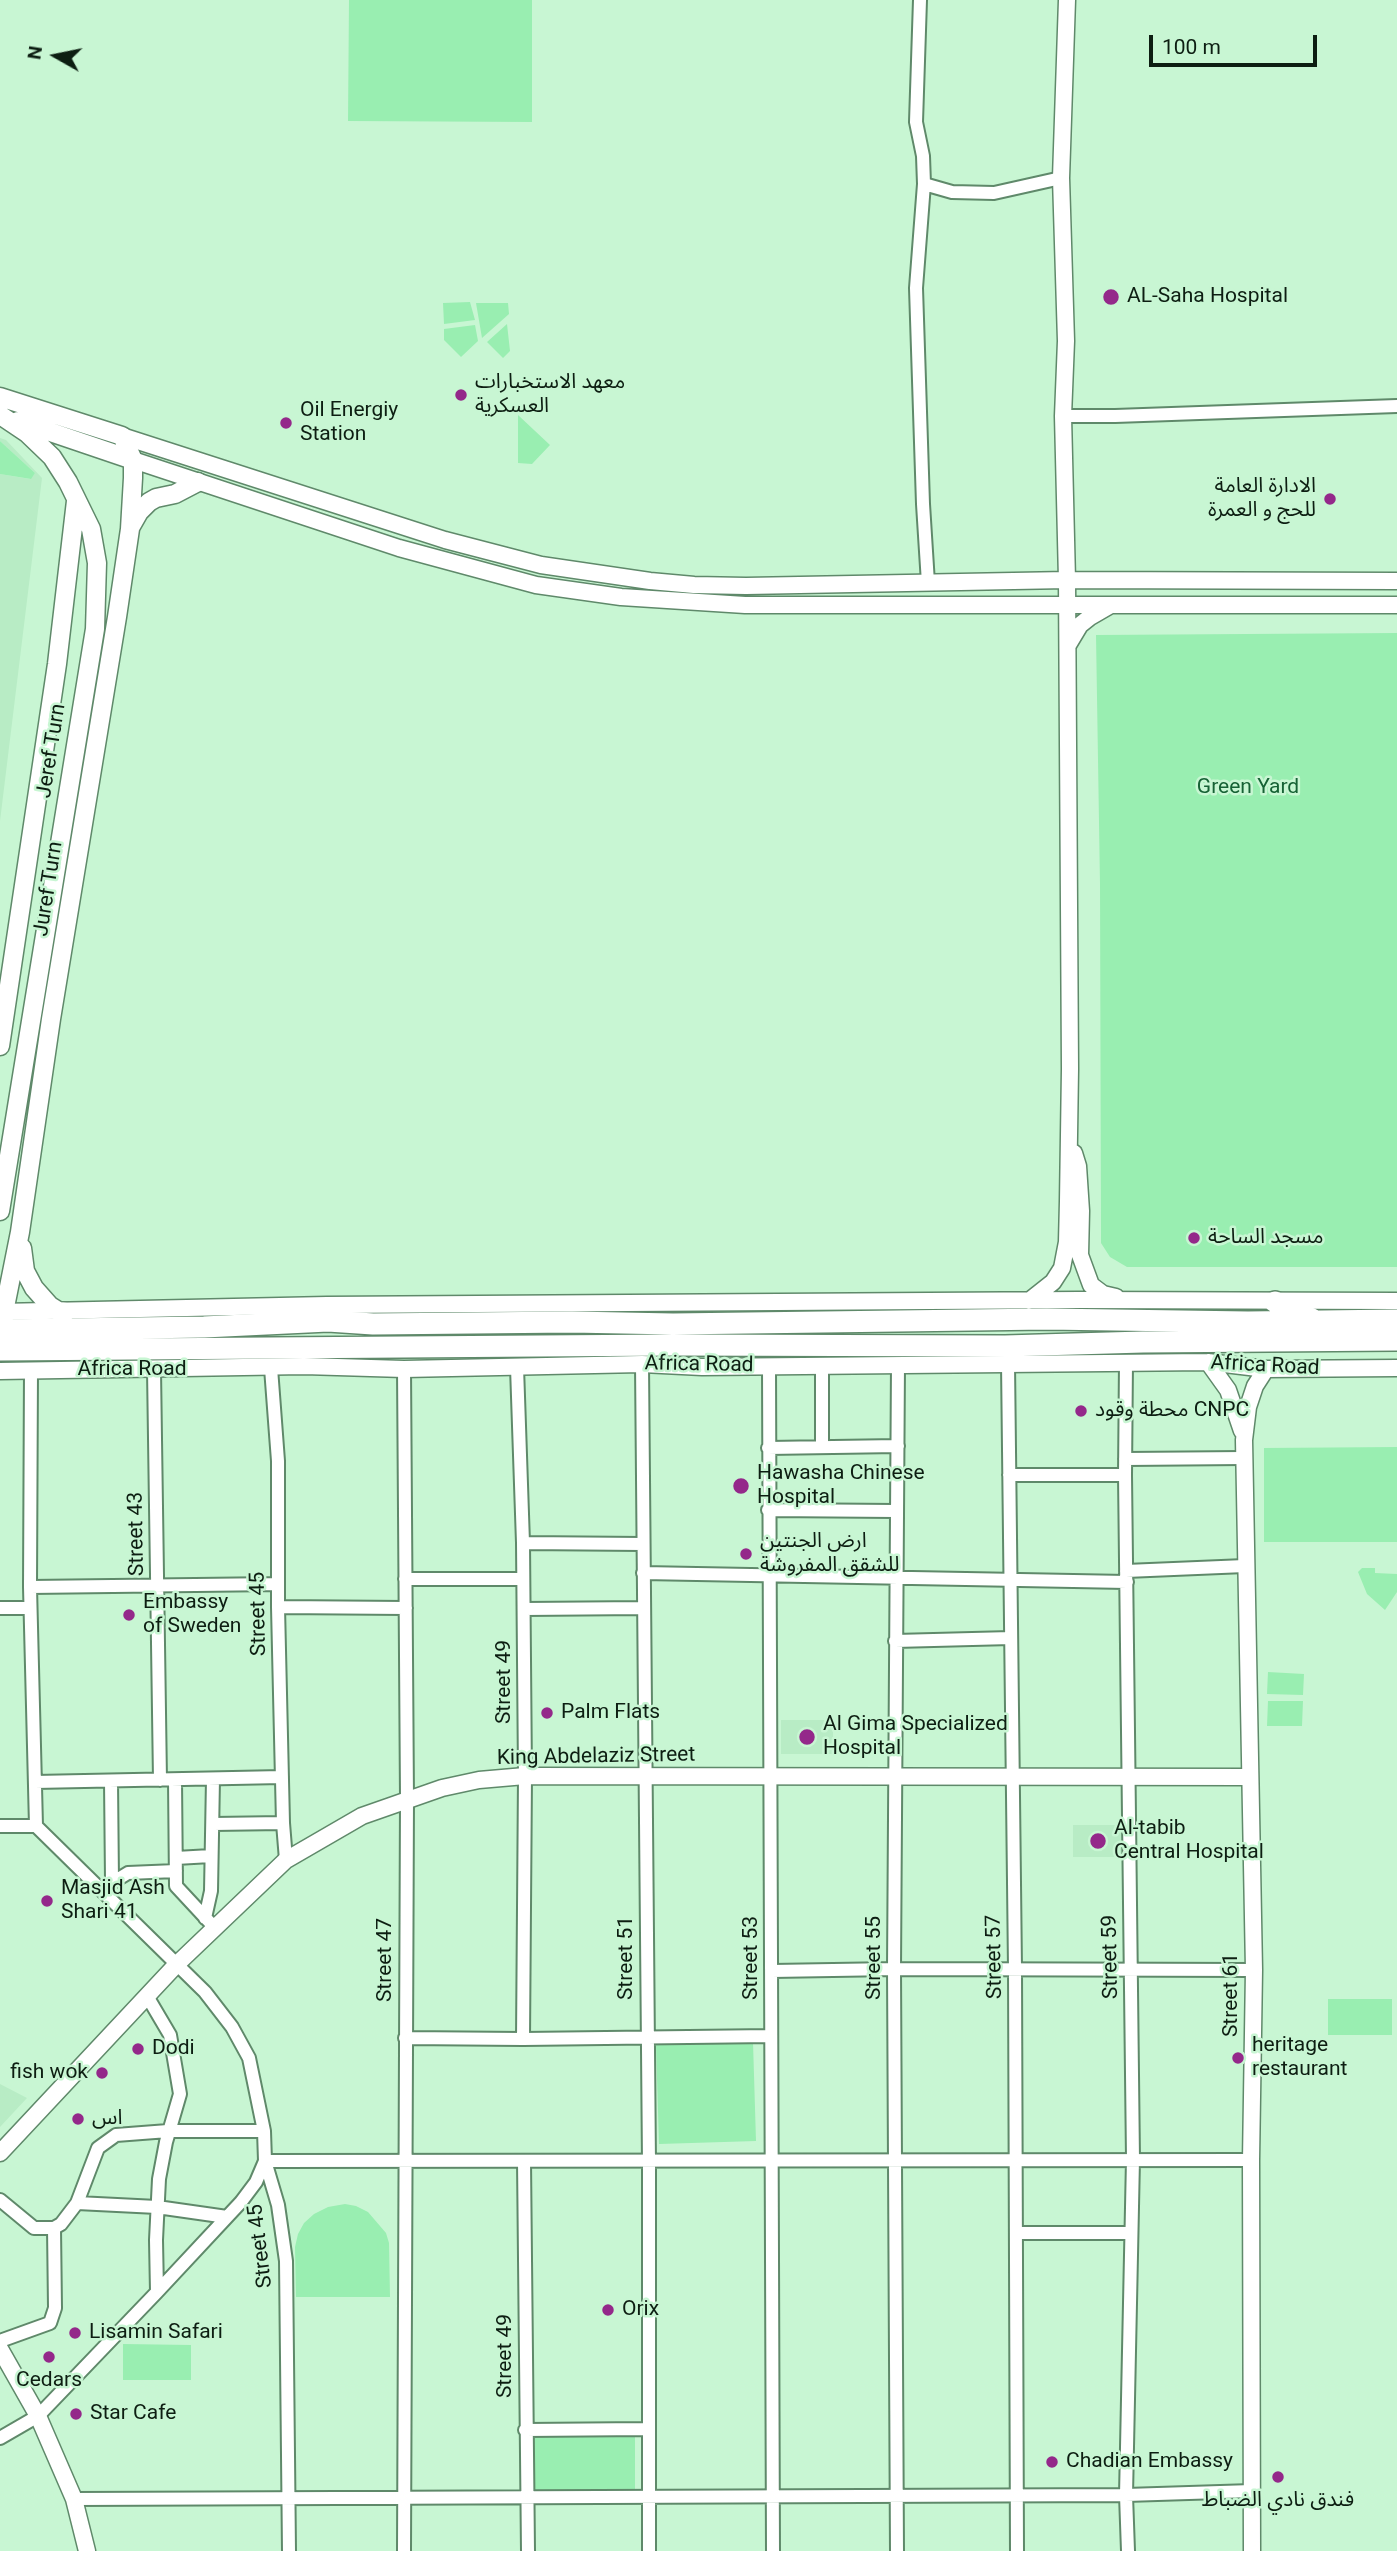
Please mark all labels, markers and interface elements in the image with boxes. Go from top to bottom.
north arrow [21,21,91,91]
scale bar [1152,21,1320,65]
text: 100 m [1162,35,1221,59]
text: N [22,44,47,61]
place label: AL-Saha Hospital [1127,284,1288,310]
marker: AL-Saha Hospital [1101,287,1121,307]
place label: معهد الاستخبارات العسكرية [475,370,625,420]
marker: معهد الاستخبارات العسكرية [453,387,469,403]
place label: Oil Energiy Station [300,398,398,448]
marker: Oil Energiy Station [278,415,294,431]
place label: الادارة العامة للحج و العمرة [1208,474,1316,524]
marker: الادارة العامة للحج و العمرة [1322,491,1338,507]
street label: Jeref Turn [32,702,72,800]
park label: Green Yard [1197,775,1299,801]
street label: Juref Turn [29,840,69,938]
place label: مسجد الساحة [1208,1225,1324,1251]
marker: مسجد الساحة [1186,1230,1202,1246]
street label: Africa Road [644,1351,754,1379]
street label: Africa Road [1210,1351,1320,1381]
street label: Africa Road [77,1357,187,1383]
place label: محطة وقود CNPC [1095,1398,1249,1424]
marker: محطة وقود CNPC [1073,1403,1089,1419]
place label: Hawasha Chinese Hospital [757,1461,925,1511]
marker: Hawasha Chinese Hospital [731,1476,751,1496]
street label: Street 43 [124,1492,150,1576]
place label: ارض الجنتين للشقق المفروشة [760,1529,900,1579]
marker: ارض الجنتين للشقق المفروشة [738,1546,754,1562]
street label: Street 45 [246,1572,272,1656]
place label: Embassy of Sweden [143,1590,241,1640]
marker: Embassy of Sweden [121,1607,137,1623]
street label: Street 49 [492,1640,518,1724]
place label: Palm Flats [561,1700,660,1726]
marker: Palm Flats [539,1705,555,1721]
place label: Al Gima Specialized Hospital [823,1712,1008,1762]
marker: Al Gima Specialized Hospital [797,1727,817,1747]
street label: King Abdelaziz Street [497,1743,695,1771]
place label: Al-tabib Central Hospital [1114,1816,1264,1866]
marker: Al-tabib Central Hospital [1088,1831,1108,1851]
place label: Masjid Ash Shari 41 [61,1876,165,1926]
marker: Masjid Ash Shari 41 [39,1893,55,1909]
street label: Street 57 [982,1915,1008,1999]
street label: Street 59 [1098,1915,1124,1999]
street label: Street 51 [614,1916,640,2000]
street label: Street 53 [739,1916,765,2000]
street label: Street 55 [862,1916,888,2000]
street label: Street 47 [373,1918,399,2002]
street label: Street 61 [1219,1953,1245,2037]
place label: heritage restaurant [1252,2033,1347,2083]
place label: Dodi [152,2036,195,2062]
marker: Dodi [130,2041,146,2057]
marker: heritage restaurant [1230,2050,1246,2066]
place label: fish wok [10,2060,88,2086]
marker: fish wok [94,2065,110,2081]
place label: اس [92,2106,122,2132]
marker: اس [70,2111,86,2127]
street label: Street 45 [243,2203,279,2289]
place label: Orix [622,2297,659,2323]
marker: Orix [600,2302,616,2318]
street label: Street 49 [493,2314,519,2398]
place label: Lisamin Safari [89,2320,223,2346]
marker: Lisamin Safari [67,2325,83,2341]
marker: Cedars [41,2349,57,2365]
place label: Cedars [16,2368,82,2394]
place label: Star Cafe [90,2401,176,2427]
marker: Star Cafe [68,2406,84,2422]
place label: Chadian Embassy [1066,2449,1233,2475]
marker: Chadian Embassy [1044,2454,1060,2470]
marker: فندق نادي الضباط [1270,2469,1286,2485]
place label: فندق نادي الضباط [1202,2488,1354,2514]

